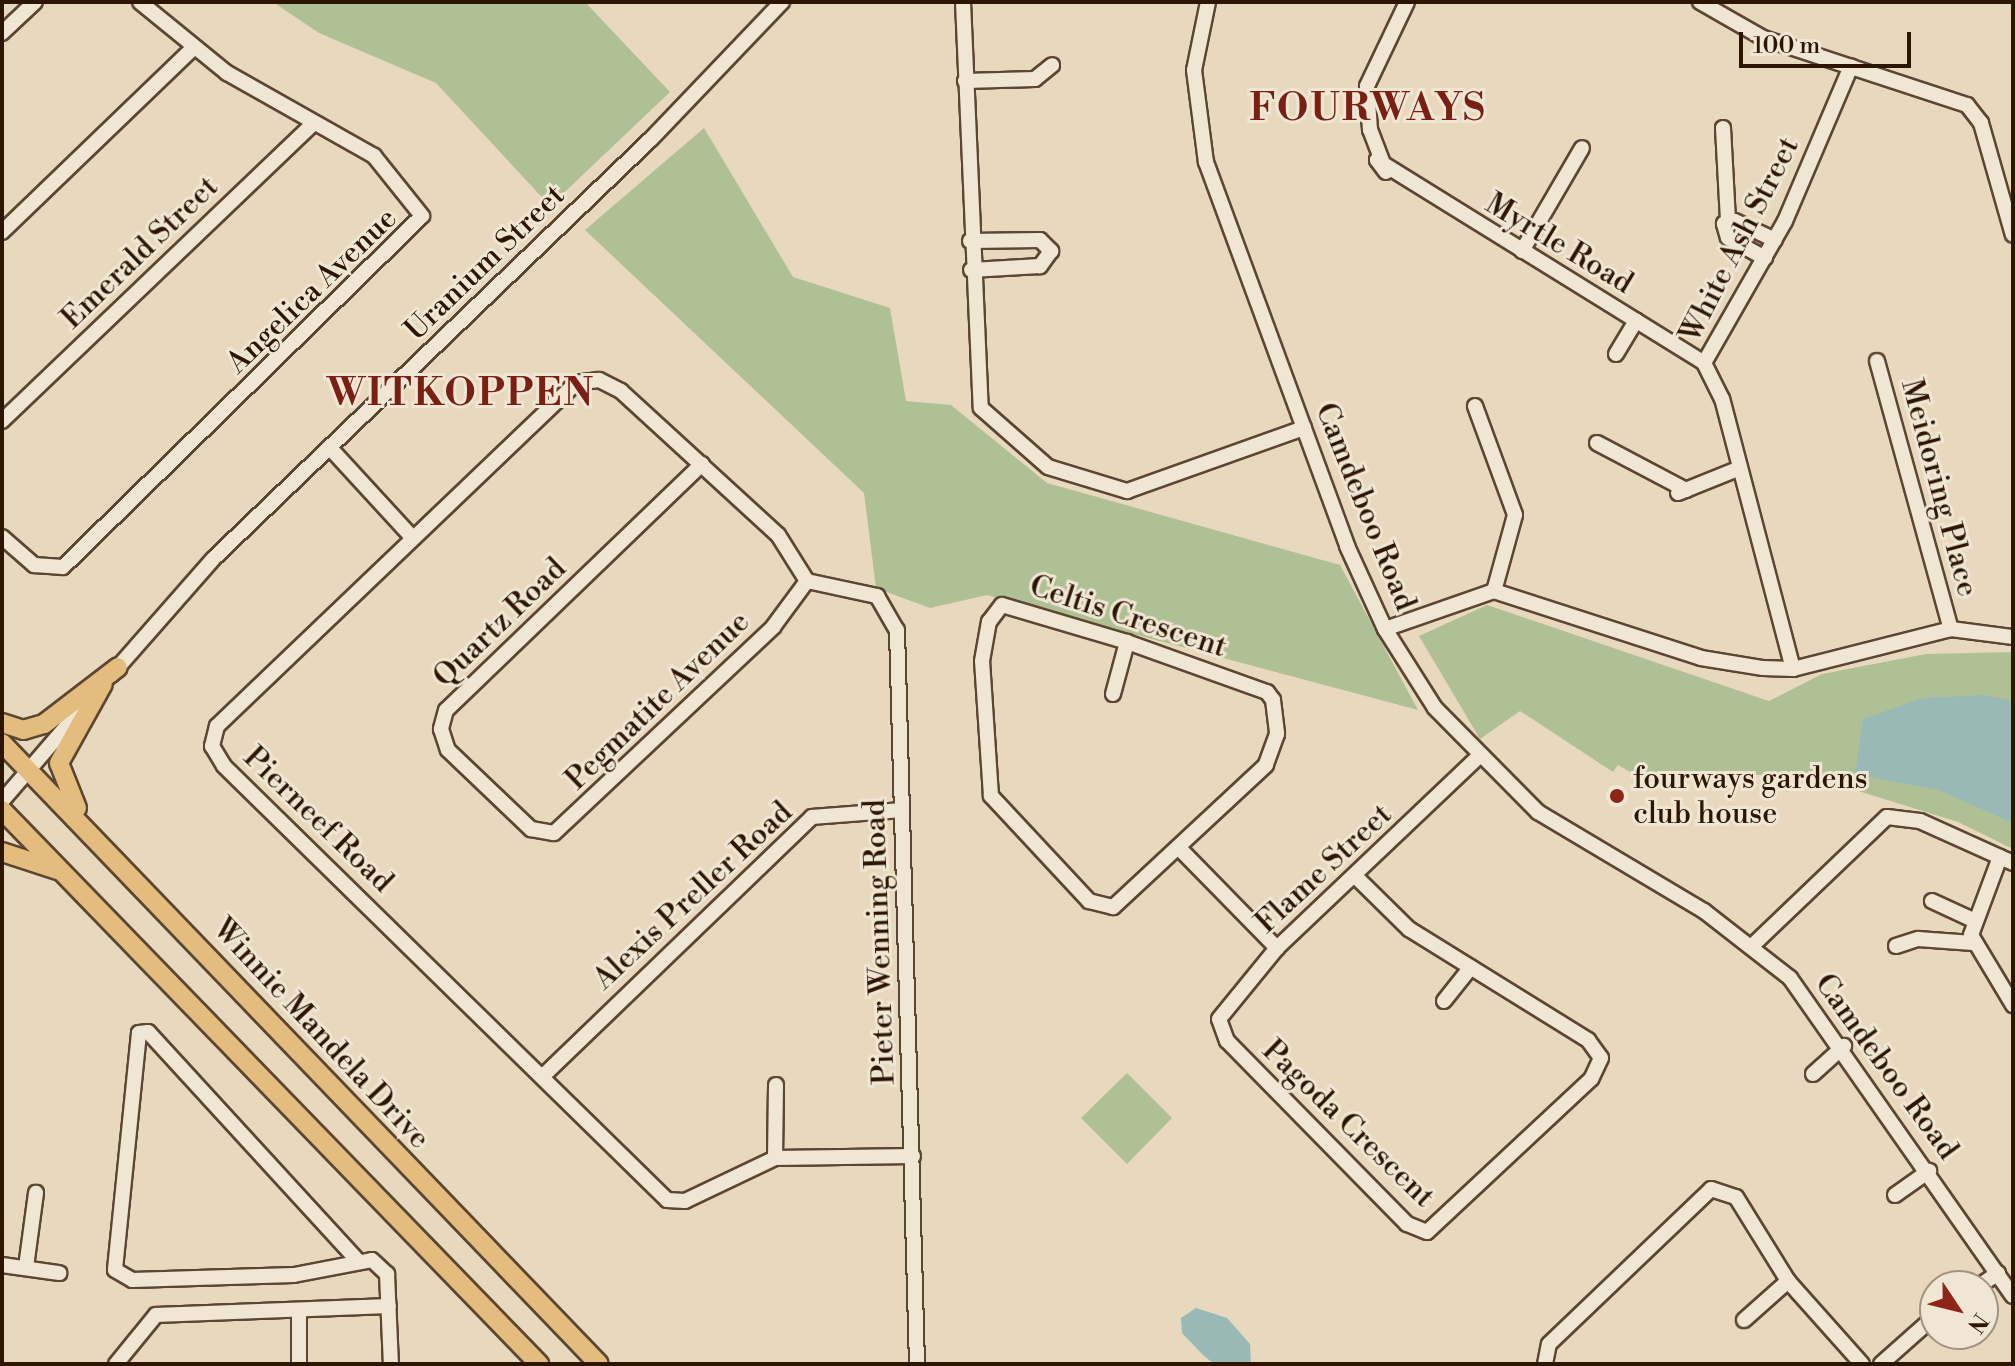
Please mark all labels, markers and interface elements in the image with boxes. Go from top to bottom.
scale bar [1743,16,1915,66]
text: 100 m [1753,31,1820,61]
district label: FOURWAYS [1249,86,1487,132]
street label: White Ash Street [1673,131,1807,349]
street label: Emerald Street [54,169,226,337]
street label: Uranium Street [398,178,572,348]
street label: Myrtle Road [1479,186,1639,302]
street label: Angelica Avenue [219,201,405,381]
district label: WITKOPPEN [327,371,595,417]
street label: Meidoring Place [1893,375,1985,601]
street label: Camdeboo Road [1307,398,1423,616]
street label: Quartz Road [426,551,574,695]
street label: Celtis Crescent [1025,568,1231,666]
street label: Pegmatite Avenue [559,604,757,798]
street label: Pierneef Road [236,740,400,900]
place label: fourways gardens club house [1633,761,1868,832]
marker: fourways gardens club house [1608,787,1626,805]
street label: Alexis Preller Road [586,795,800,997]
street label: Flame Street [1249,797,1399,941]
street label: Pieter Wenning Road [857,799,903,1085]
street label: Winnie Mandela Drive [205,912,437,1156]
street label: Camdeboo Road [1807,967,1965,1167]
street label: Pagoda Crescent [1254,1033,1442,1215]
north arrow [1919,1270,1999,1350]
text: N [1961,1308,1993,1338]

